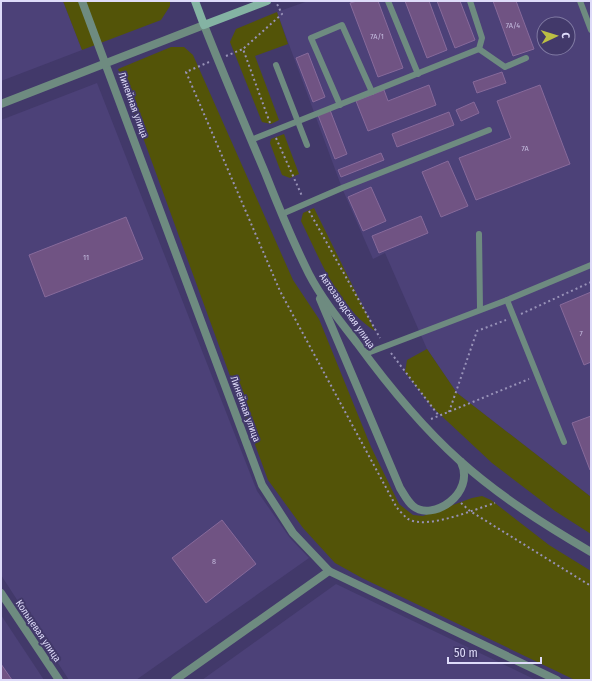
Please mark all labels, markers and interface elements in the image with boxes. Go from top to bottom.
north arrow [536,16,576,56]
house number: 7А/4 [506,21,520,30]
house number: 7А/1 [370,32,384,41]
text: С [559,32,572,39]
street label: Линейная улица [115,70,151,140]
house number: 7А [521,144,529,153]
house number: 11 [83,253,89,262]
street label: Автозаводская улица [316,271,378,351]
house number: 7 [579,329,583,338]
street label: Линейная улица [227,374,263,444]
house number: 8 [212,557,216,566]
street label: Кольцевая улица [13,598,63,664]
scale bar [448,639,541,665]
text: 50 m [454,646,478,660]

